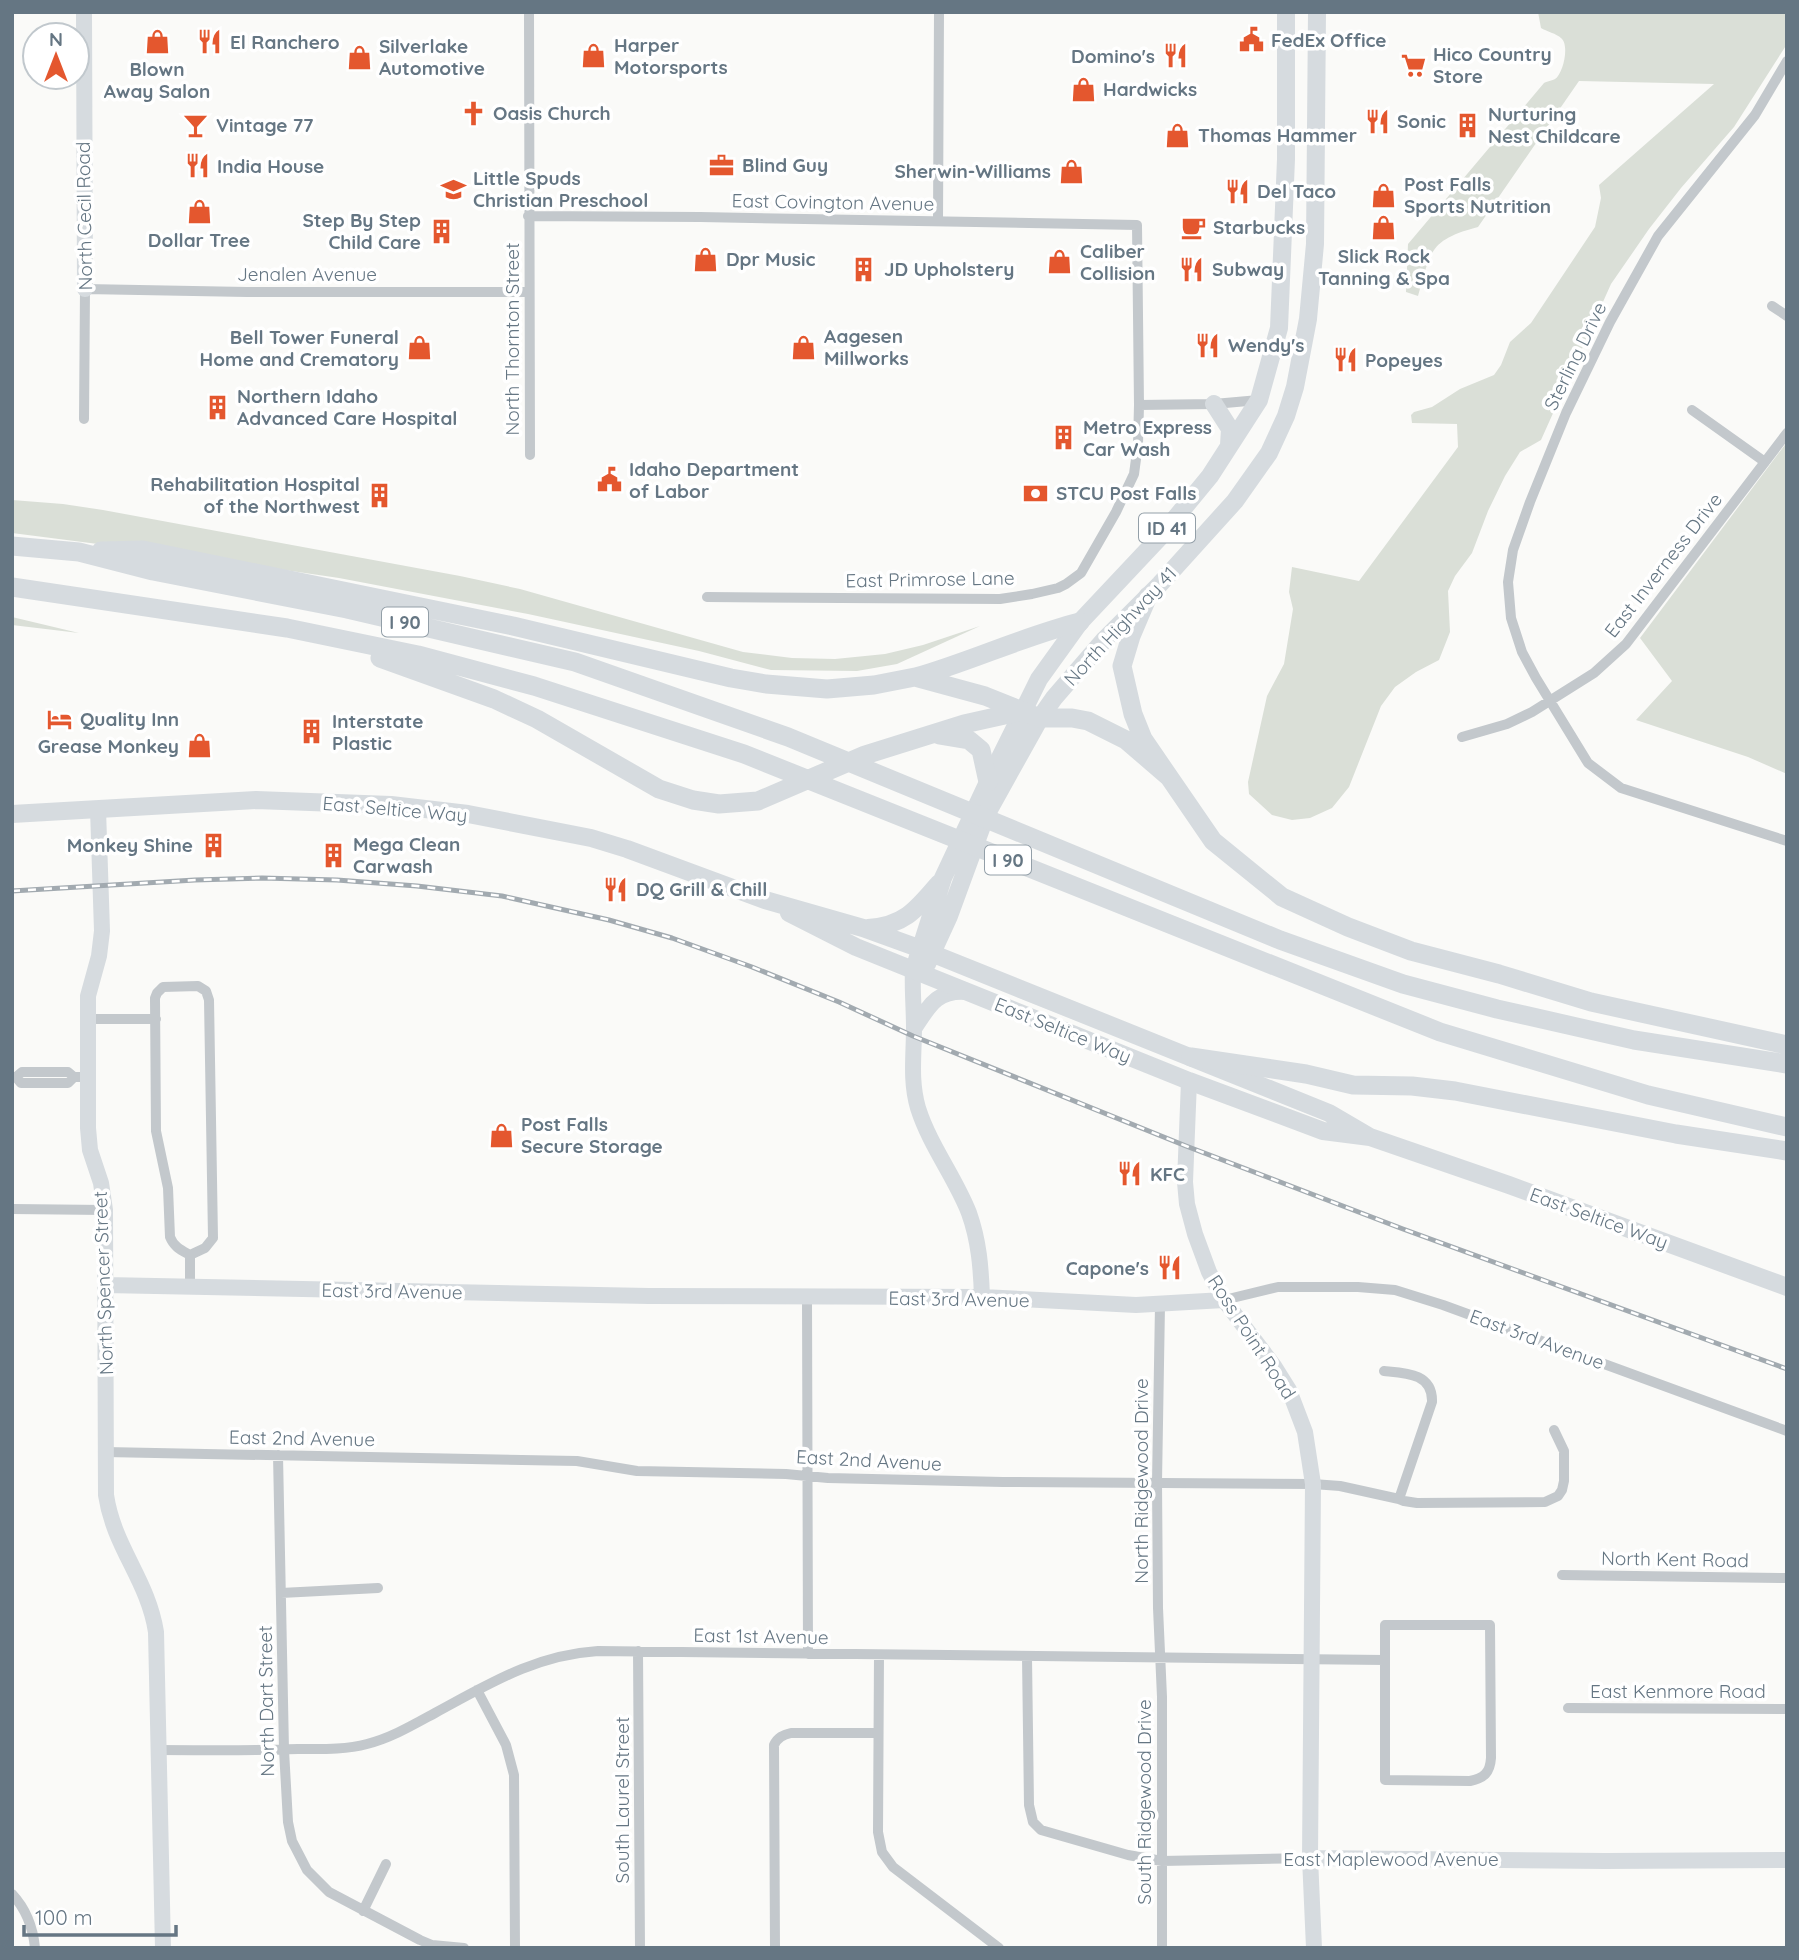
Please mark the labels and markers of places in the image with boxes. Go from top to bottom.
public building icon: FedEx Office [1237,26,1265,54]
shop icon: Blown Away Salon [143,27,171,55]
restaurant icon: El Ranchero [196,28,224,56]
place label: FedEx Office [1271,28,1387,52]
place label: El Ranchero [230,30,340,54]
place label: Harper Motorsports [614,33,728,79]
place label: Silverlake Automotive [379,34,485,80]
shop icon: Harper Motorsports [580,42,608,70]
restaurant icon: Domino's [1161,42,1189,70]
place label: Hico Country Store [1433,42,1552,88]
shop icon: Silverlake Automotive [345,43,373,71]
place label: Domino's [1071,44,1155,68]
supermarket icon: Hico Country Store [1399,51,1427,79]
place label: Blown Away Salon [104,57,210,103]
shop icon: Hardwicks [1069,75,1097,103]
place label: Hardwicks [1103,77,1197,101]
church icon: Oasis Church [459,99,487,127]
place label: Oasis Church [493,101,611,125]
place label: Nurturing Nest Childcare [1488,102,1621,148]
restaurant icon: Sonic [1363,107,1391,135]
place label: Sonic [1397,109,1446,133]
bar icon: Vintage 77 [182,111,210,139]
building icon: Nurturing Nest Childcare [1454,111,1482,139]
place label: Vintage 77 [216,113,314,137]
shop icon: Thomas Hammer [1164,121,1192,149]
place label: Thomas Hammer [1198,123,1357,147]
office icon: Blind Guy [708,151,736,179]
restaurant icon: India House [183,152,211,180]
place label: Blind Guy [742,153,828,177]
place label: India House [217,154,324,178]
shop icon: Sherwin-Williams [1057,157,1085,185]
place label: Sherwin-Williams [894,159,1051,183]
place label: Little Spuds Christian Preschool [473,166,648,212]
place label: Post Falls Sports Nutrition [1404,172,1551,218]
school or university icon: Little Spuds Christian Preschool [439,175,467,203]
restaurant icon: Del Taco [1223,177,1251,205]
place label: Del Taco [1257,179,1336,203]
shop icon: Post Falls Sports Nutrition [1370,181,1398,209]
shop icon: Dollar Tree [185,198,213,226]
place label: Step By Step Child Care [302,208,421,254]
cafe icon: Starbucks [1179,213,1207,241]
shop icon: Slick Rock Tanning & Spa [1370,214,1398,242]
place label: Starbucks [1213,215,1305,239]
building icon: Step By Step Child Care [427,217,455,245]
place label: Dollar Tree [148,228,250,252]
place label: Caliber Collision [1080,239,1155,285]
place label: Slick Rock Tanning & Spa [1318,244,1450,290]
shop icon: Dpr Music [692,245,720,273]
place label: Dpr Music [726,247,815,271]
shop icon: Caliber Collision [1046,248,1074,276]
building icon: JD Upholstery [850,255,878,283]
restaurant icon: Subway [1178,255,1206,283]
place label: JD Upholstery [884,257,1014,281]
place label: Subway [1212,257,1284,281]
place label: Aagesen Millworks [824,324,909,370]
place label: Bell Tower Funeral Home and Crematory [200,325,399,371]
restaurant icon: Wendy's [1194,331,1222,359]
shop icon: Aagesen Millworks [790,333,818,361]
place label: Wendy's [1228,333,1304,357]
shop icon: Bell Tower Funeral Home and Crematory [405,334,433,362]
restaurant icon: Popeyes [1331,346,1359,374]
place label: Popeyes [1365,348,1443,372]
place label: Northern Idaho Advanced Care Hospital [237,384,457,430]
building icon: Northern Idaho Advanced Care Hospital [203,393,231,421]
place label: Metro Express Car Wash [1083,415,1212,461]
building icon: Metro Express Car Wash [1049,424,1077,452]
place label: Idaho Department of Labor [629,457,799,503]
public building icon: Idaho Department of Labor [595,466,623,494]
place label: Rehabilitation Hospital of the Northwest [150,472,360,518]
bank icon: STCU Post Falls [1022,479,1050,507]
building icon: Rehabilitation Hospital of the Northwest [366,481,394,509]
place label: STCU Post Falls [1056,481,1197,505]
hotel icon: Quality Inn [46,705,74,733]
place label: Quality Inn [80,707,179,731]
place label: Interstate Plastic [332,709,423,755]
building icon: Interstate Plastic [298,718,326,746]
shop icon: Grease Monkey [185,732,213,760]
place label: Grease Monkey [38,734,179,758]
building icon: Monkey Shine [199,831,227,859]
place label: Mega Clean Carwash [353,832,460,878]
place label: Monkey Shine [67,833,193,857]
building icon: Mega Clean Carwash [319,841,347,869]
restaurant icon: DQ Grill & Chill [602,875,630,903]
place label: DQ Grill & Chill [636,877,767,901]
place label: Post Falls Secure Storage [521,1112,663,1158]
shop icon: Post Falls Secure Storage [487,1121,515,1149]
restaurant icon: KFC [1116,1160,1144,1188]
place label: KFC [1150,1162,1185,1186]
restaurant icon: Capone's [1155,1254,1183,1282]
place label: Capone's [1066,1256,1149,1280]

